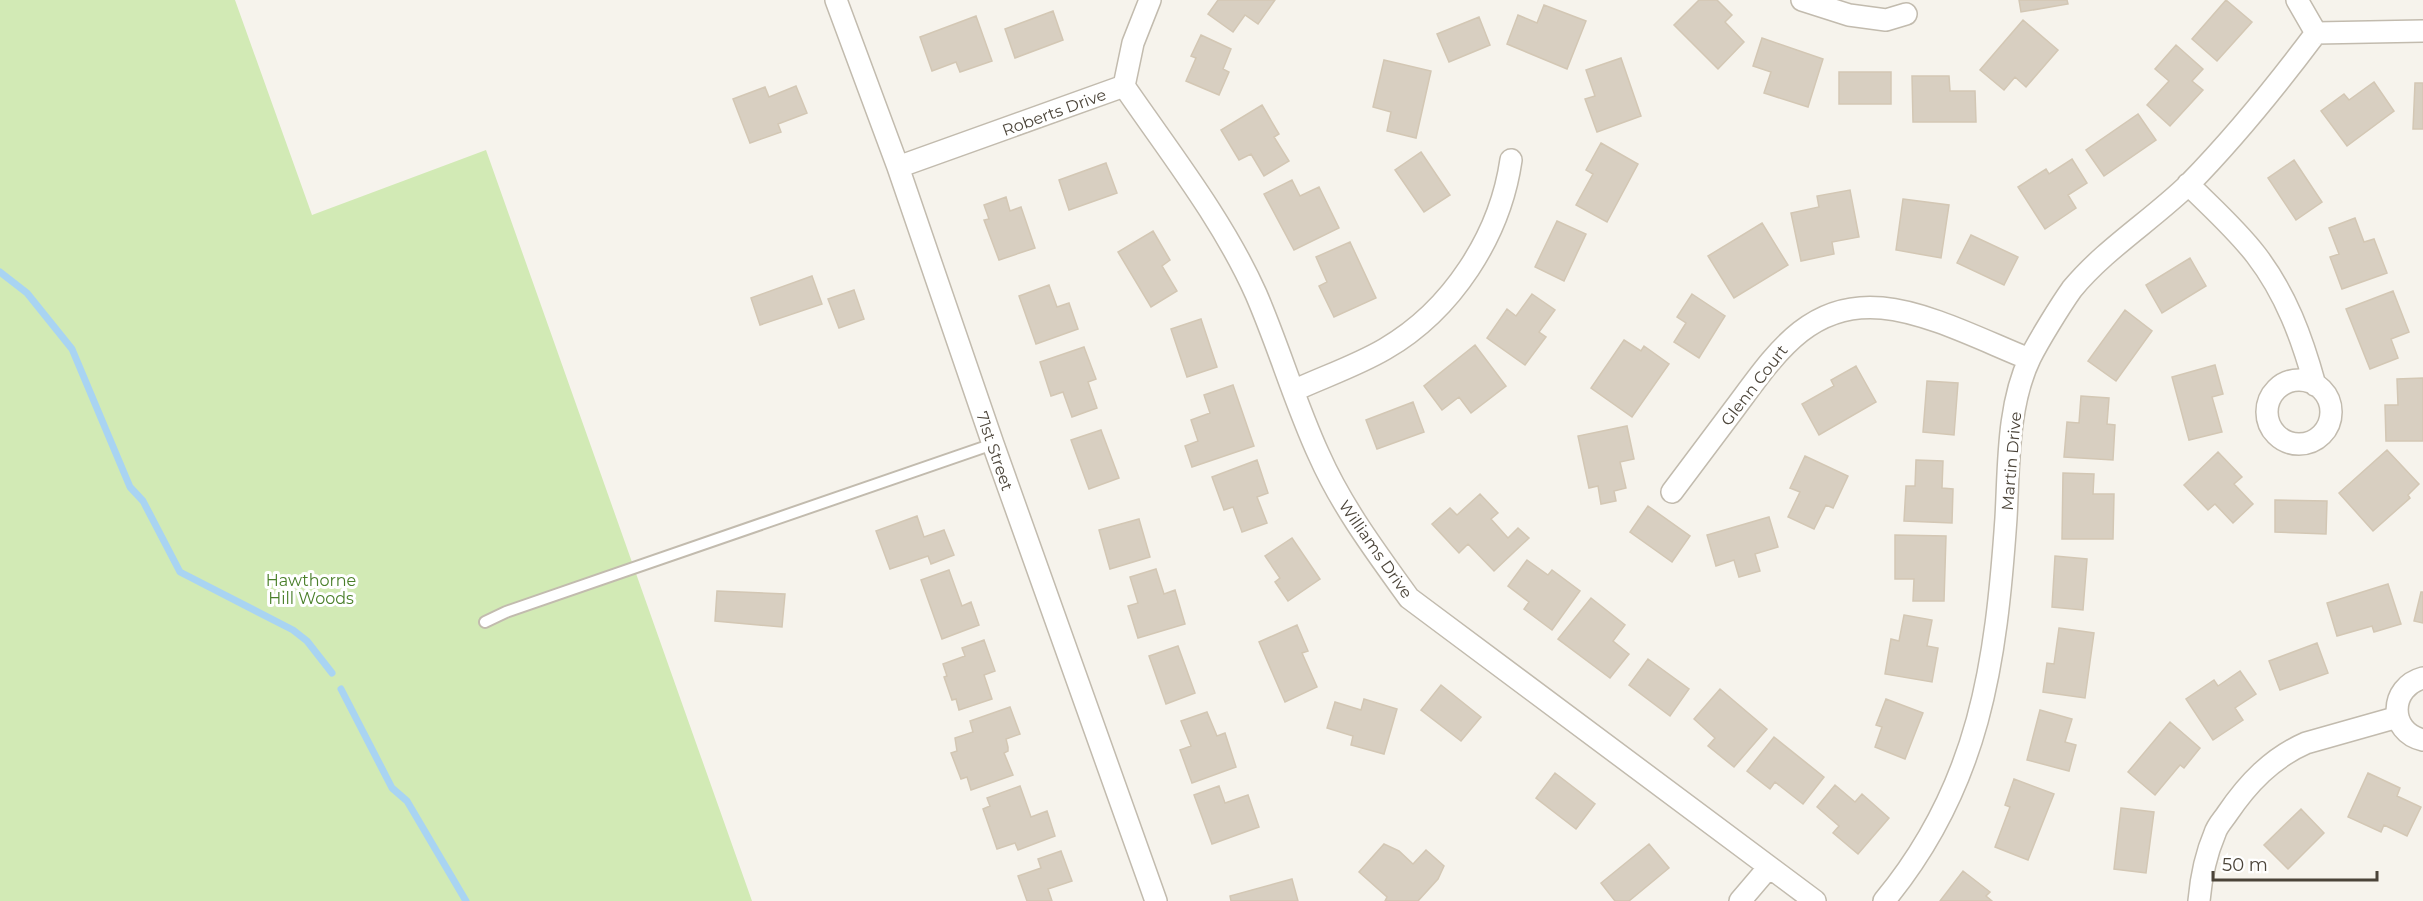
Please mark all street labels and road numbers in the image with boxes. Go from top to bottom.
street label: Roberts Drive [1000,85,1109,140]
street label: Glenn Court [1717,341,1792,429]
street label: 71st Street [972,409,1017,494]
street label: Martin Drive [1998,411,2025,511]
street label: Williams Drive [1335,497,1416,602]

